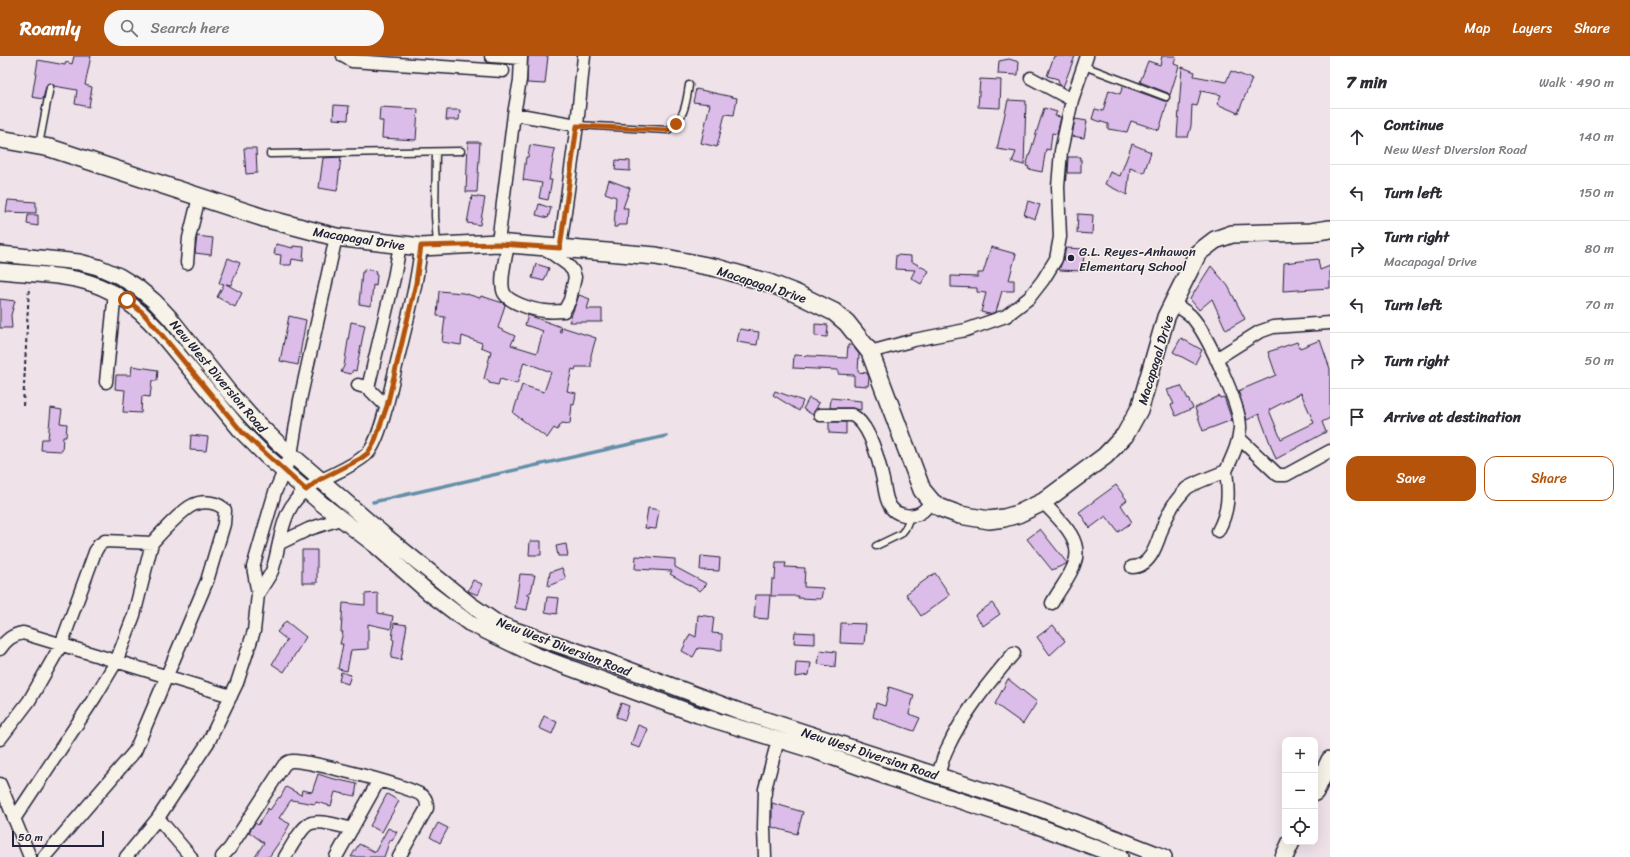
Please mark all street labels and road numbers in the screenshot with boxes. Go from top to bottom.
street label: Macapagal Drive [311,220,407,257]
street label: Macapagal Drive [714,259,809,310]
street label: Macapagal Drive [1131,312,1180,408]
street label: New West Diversion Road [164,314,274,439]
street label: New West Diversion Road [493,610,636,683]
street label: New West Diversion Road [798,721,942,787]

